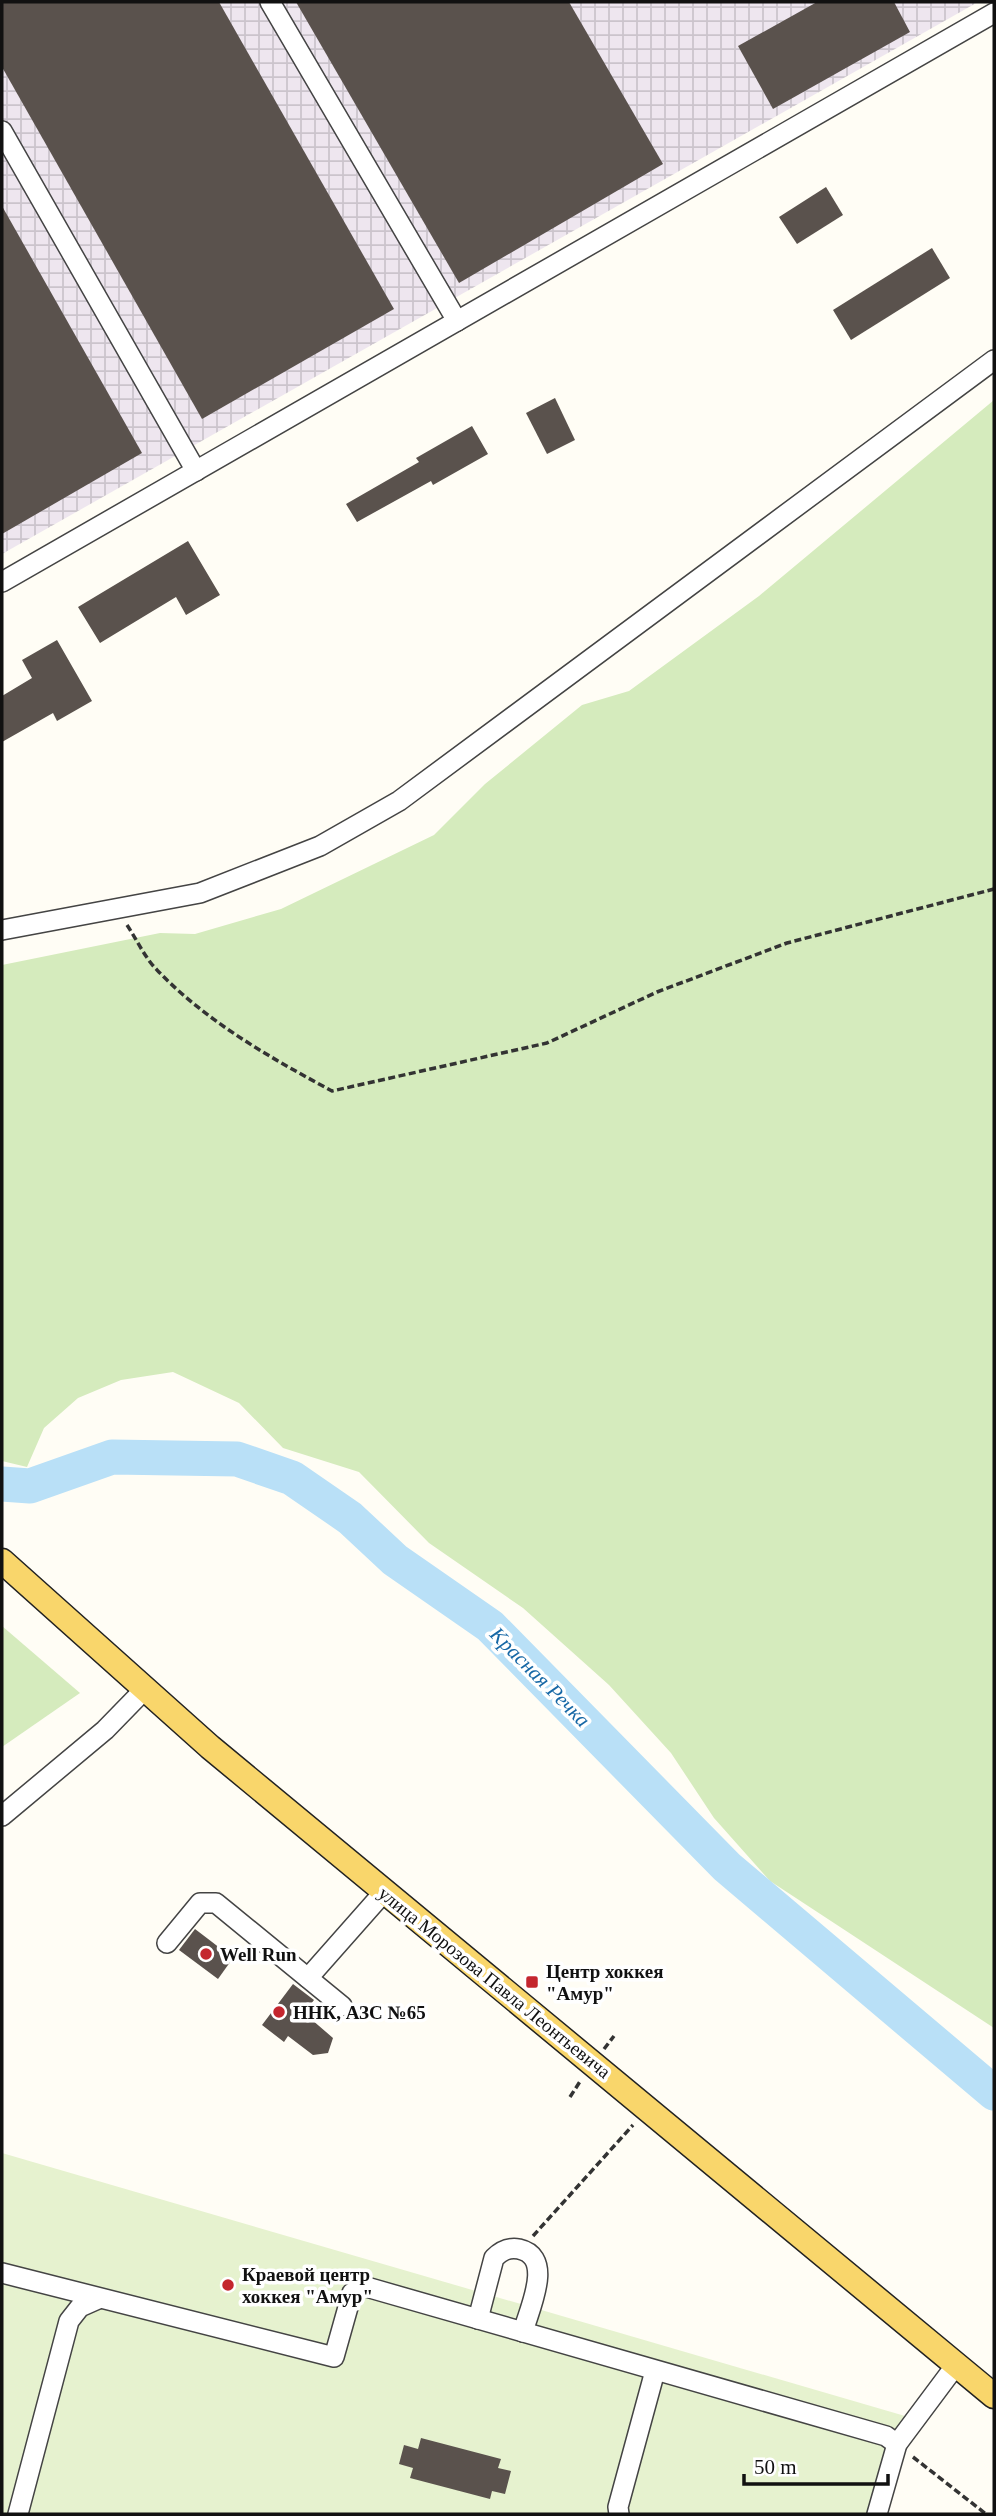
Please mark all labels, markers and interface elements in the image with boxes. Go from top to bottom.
water label: Красная Речка [484,1621,595,1732]
street label: улица Морозова Павла Леонтьевича [374,1882,615,2083]
place label: Well Run [220,1944,297,1965]
marker: Well Run [198,1946,214,1962]
place label: Центр хоккея "Амур" [546,1961,663,2004]
marker: Центр хоккея "Амур" [524,1974,540,1990]
place label: ННК, АЗС №65 [293,2002,426,2023]
marker: ННК, АЗС №65 [271,2004,287,2020]
place label: Краевой центр хоккея "Амур" [242,2264,373,2307]
marker: Краевой центр хоккея "Амур" [220,2277,236,2293]
scale bar [744,2442,888,2486]
text: 50 m [754,2455,797,2479]

